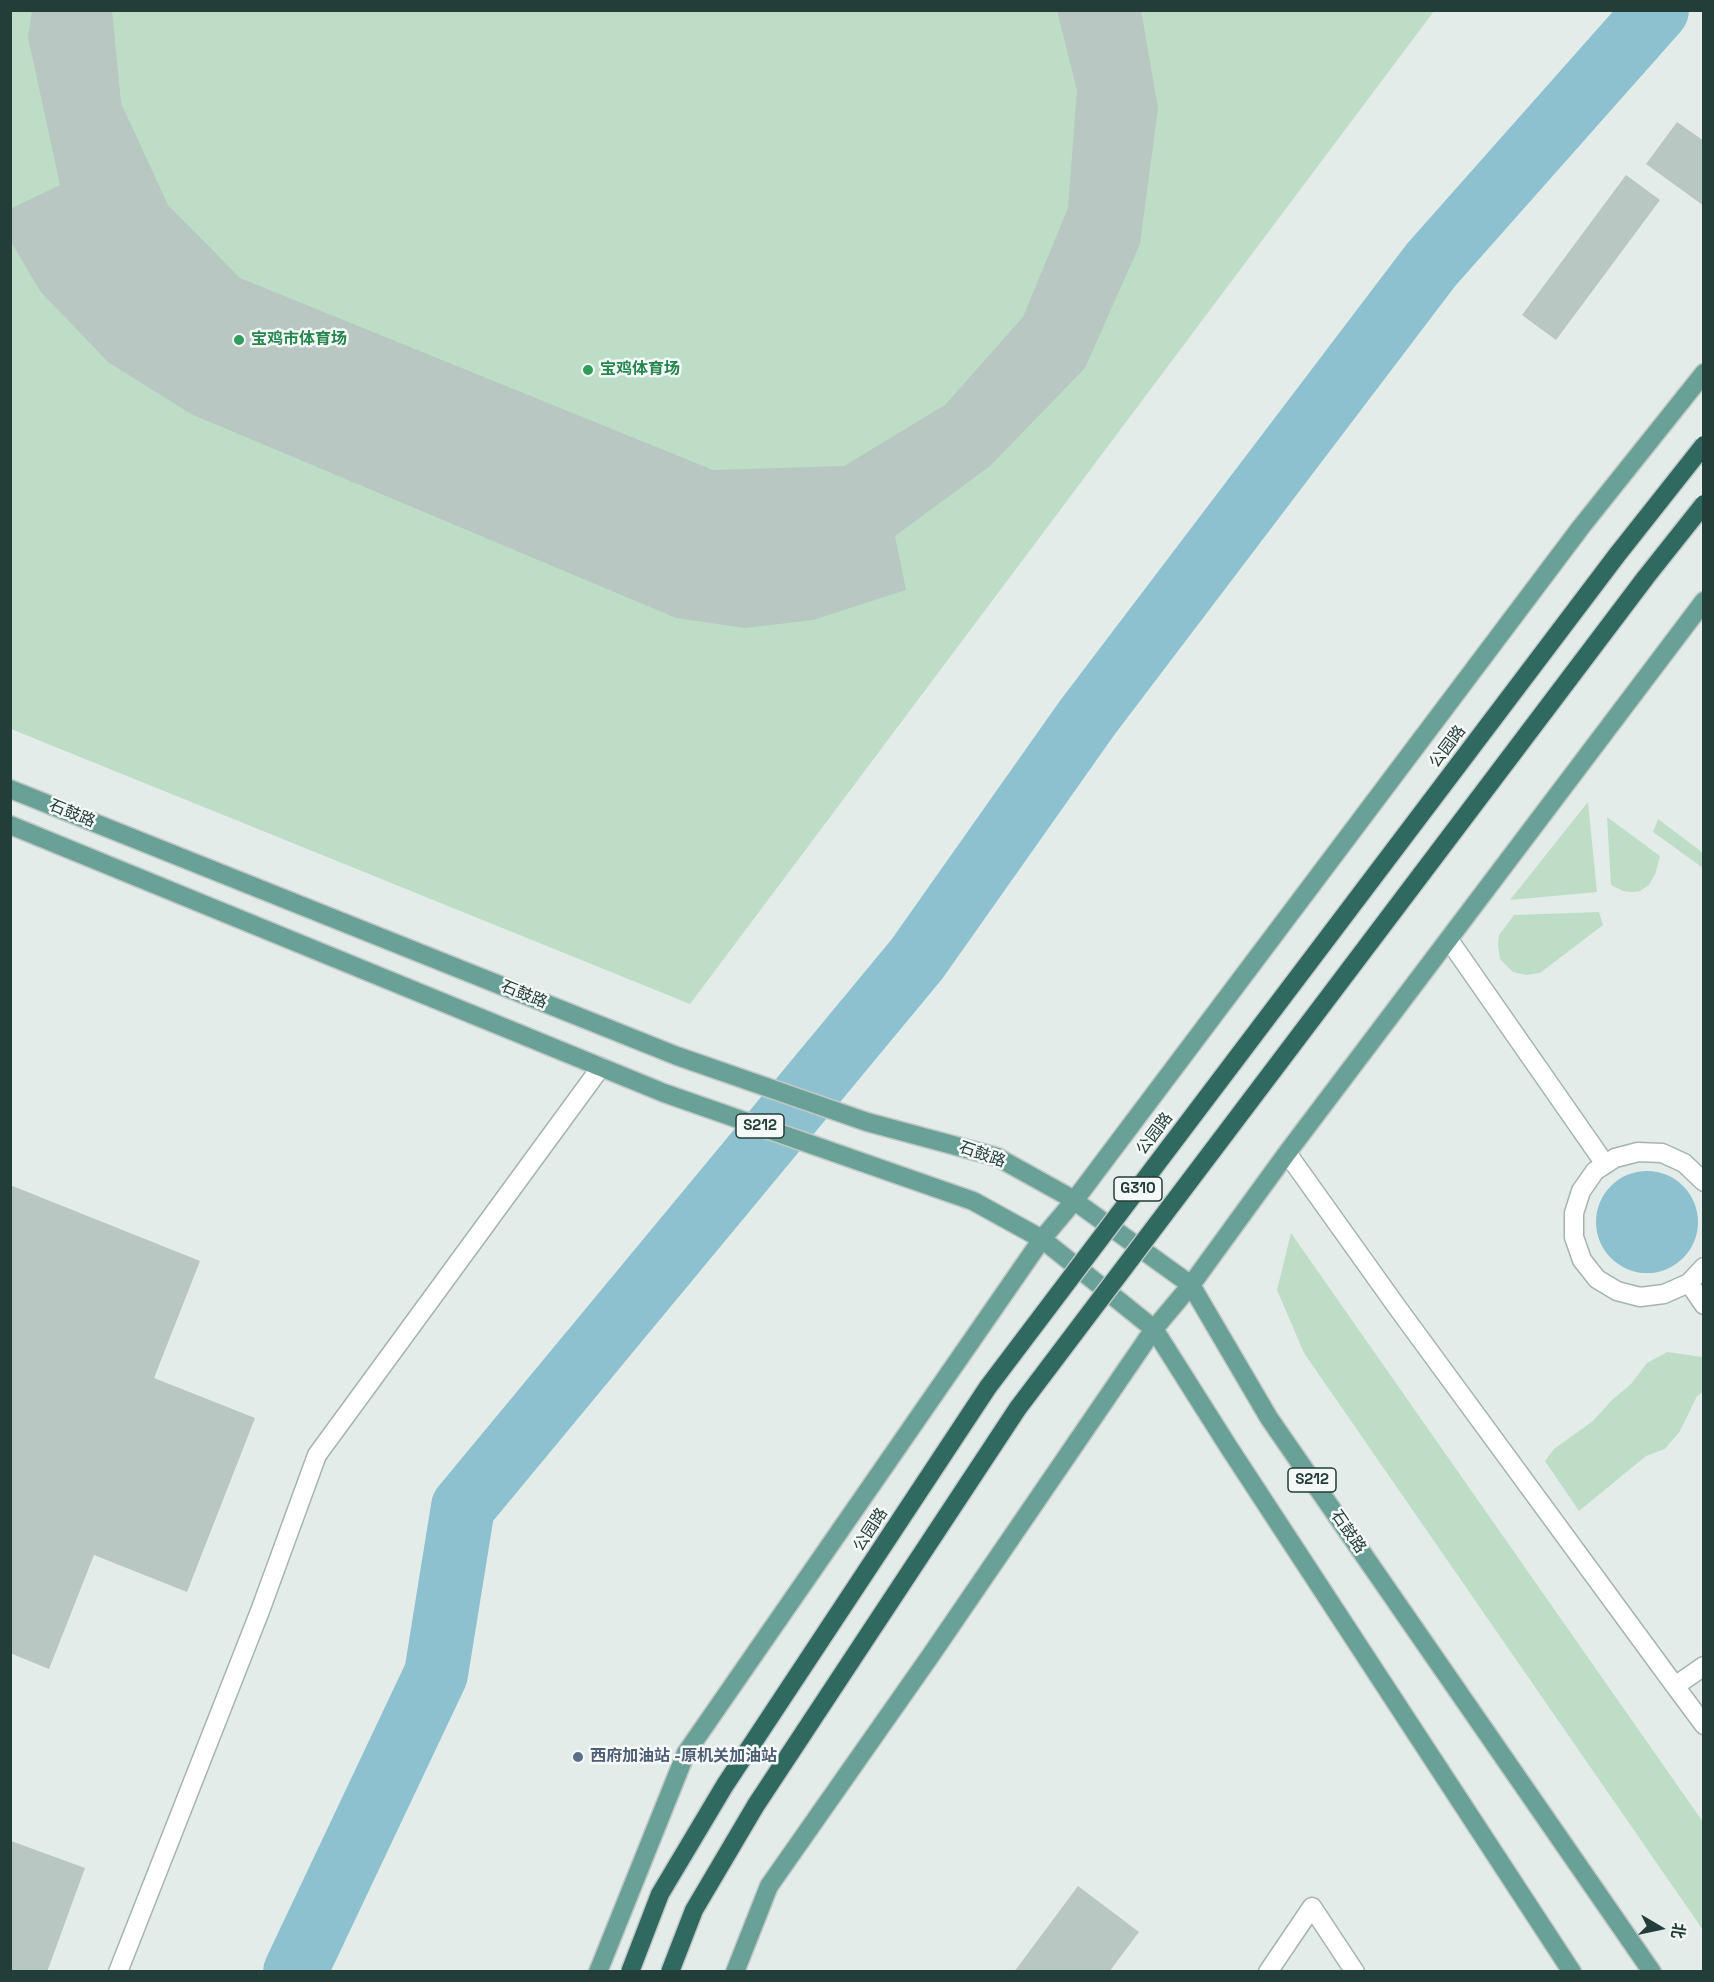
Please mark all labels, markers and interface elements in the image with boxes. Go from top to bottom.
place label: 宝鸡市体育场 [251,330,347,350]
marker: 宝鸡市体育场 [232,333,246,347]
place label: 宝鸡体育场 [600,360,680,380]
marker: 宝鸡体育场 [581,363,595,377]
street label: 公园路 [1426,722,1470,772]
street label: 石鼓路 [46,796,98,832]
street label: 石鼓路 [498,977,550,1013]
street label: 公园路 [1133,1109,1177,1159]
road number: S212 [736,1114,784,1138]
street label: 石鼓路 [956,1138,1008,1172]
road number: G310 [1114,1177,1162,1201]
road number: S212 [1288,1468,1336,1492]
street label: 公园路 [850,1505,892,1555]
street label: 石鼓路 [1326,1507,1370,1557]
place label: 西府加油站 -原机关加油站 [590,1747,777,1767]
marker: 西府加油站 -原机关加油站 [571,1750,585,1764]
north arrow [1630,1898,1690,1958]
text: 北 [1667,1921,1690,1940]

